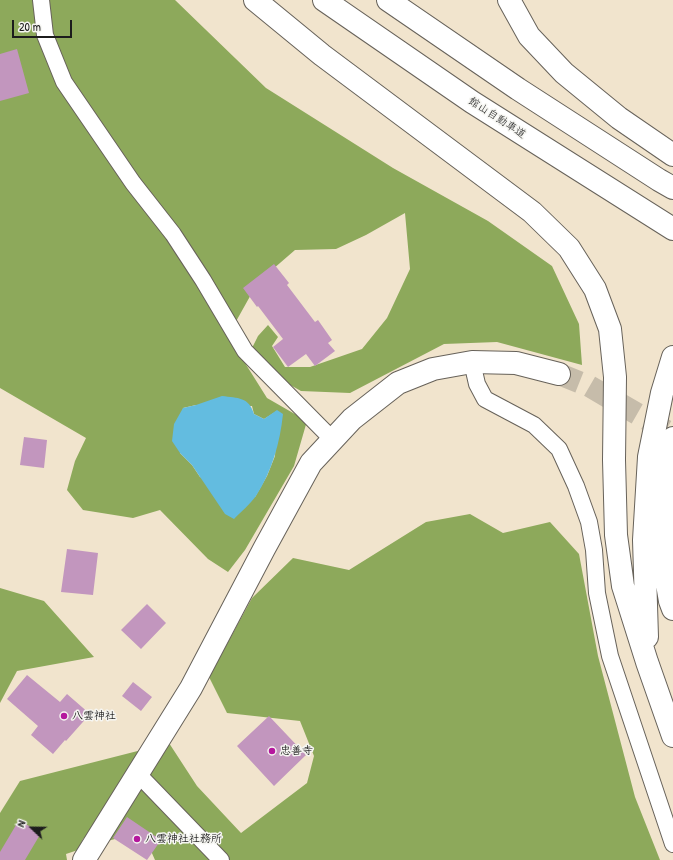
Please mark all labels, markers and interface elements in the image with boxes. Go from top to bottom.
scale bar [14,12,74,38]
text: 20 m [19,18,41,35]
street label: 館山自動車道 [466,94,528,142]
place label: 八雲神社 [72,709,116,723]
marker: 八雲神社 [59,711,69,721]
place label: 忠善寺 [280,744,313,758]
marker: 忠善寺 [267,746,277,756]
north arrow [12,808,52,848]
text: N [13,818,28,829]
place label: 八雲神社社務所 [145,832,222,846]
marker: 八雲神社社務所 [132,834,142,844]

